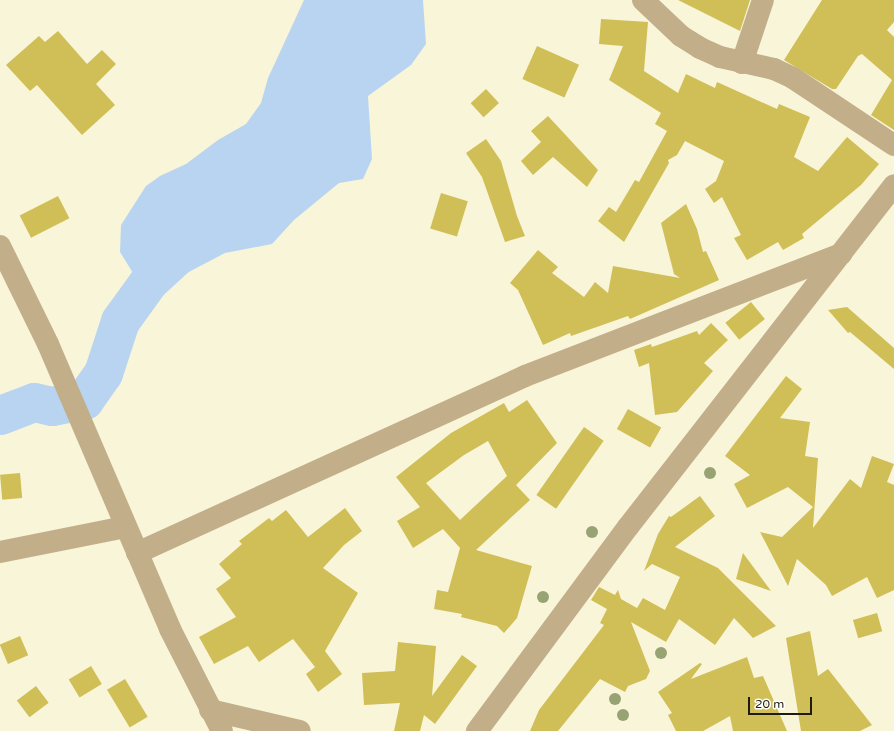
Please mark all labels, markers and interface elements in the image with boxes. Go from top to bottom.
scale bar [750,689,814,715]
text: 20 m [755,697,784,711]

